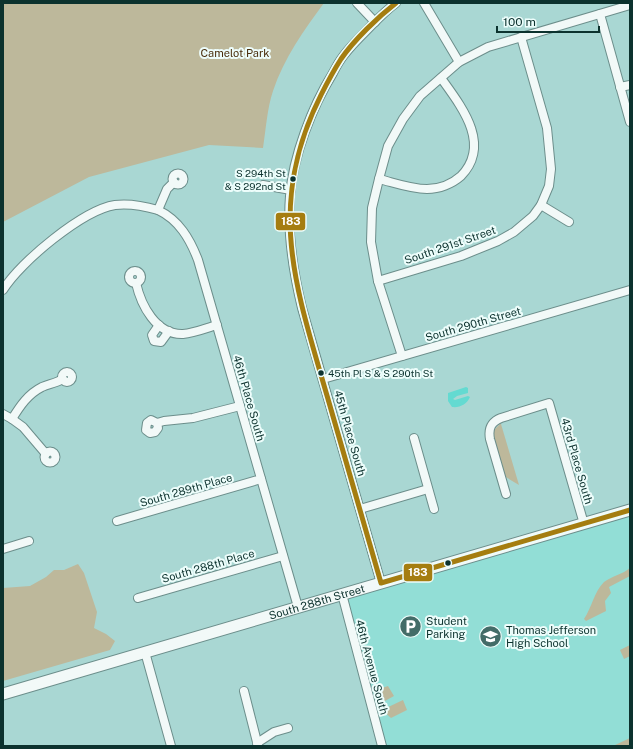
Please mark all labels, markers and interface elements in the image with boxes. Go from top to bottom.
scale bar [497,8,599,34]
text: 100 m [503,15,536,29]
park label: Camelot Park [201,47,269,59]
place label: S 294th St & S 292nd St [225,167,286,192]
marker: S 294th St & S 292nd St [288,174,298,184]
line badge: 183 [275,212,306,231]
text: 183 [281,215,301,227]
street label: South 291st Street [403,224,497,266]
street label: South 290th Street [424,305,522,343]
street label: 46th Place South [231,354,267,442]
place label: 45th Pl S & S 290th St [328,367,433,379]
marker: 45th Pl S & S 290th St [316,368,326,378]
street label: 45th Place South [332,389,368,477]
street label: 43rd Place South [559,417,595,505]
street label: South 289th Place [138,471,234,509]
street label: South 288th Place [160,547,256,585]
unlabelled marker [443,558,453,568]
line badge: 183 [403,563,433,582]
text: 183 [408,566,428,578]
street label: South 288th Street [267,582,366,622]
parking icon: Student Parking [397,614,423,640]
place label: Student Parking [426,615,467,640]
street label: 46th Avenue South [354,618,390,716]
school or university icon: Thomas Jefferson High School [478,623,504,649]
place label: Thomas Jefferson High School [506,624,596,649]

